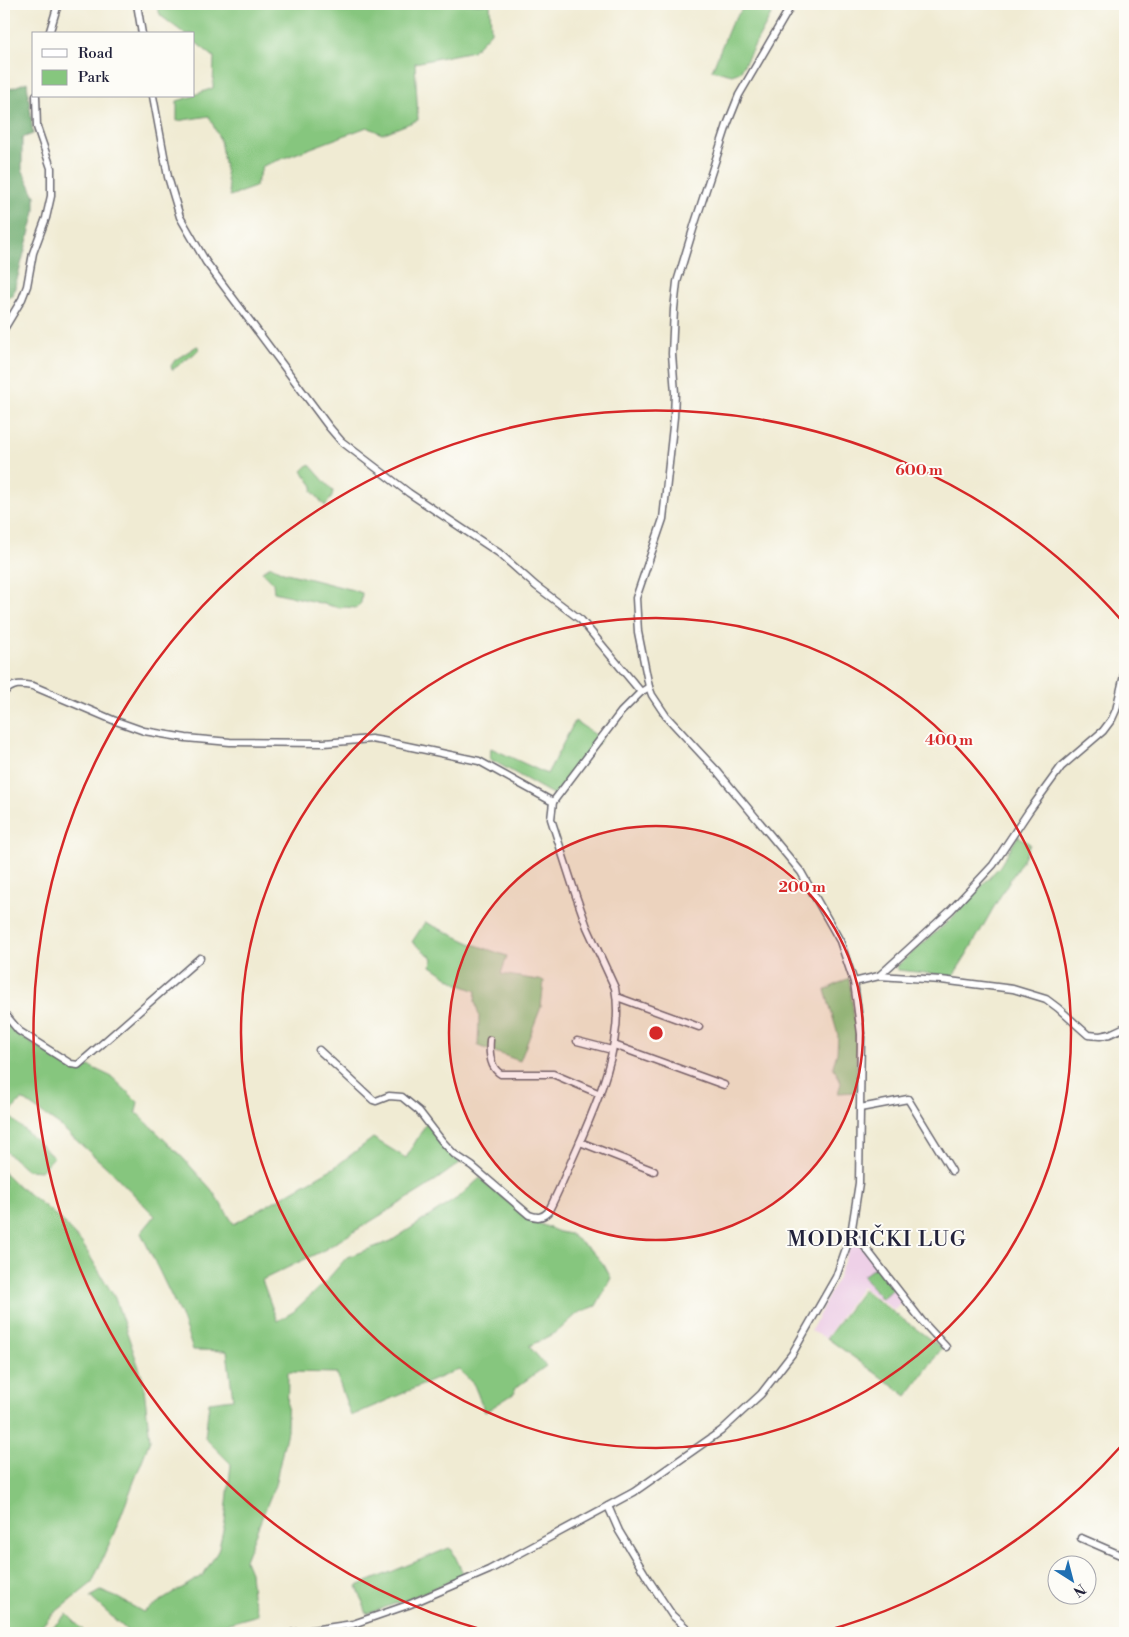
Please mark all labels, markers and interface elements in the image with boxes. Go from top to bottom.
legend [32,32,195,98]
text: Road [78,44,113,63]
text: Park [78,68,110,87]
text: 600 m [895,461,943,480]
text: 400 m [925,731,973,750]
text: 200 m [778,878,826,897]
centre of rings [647,1024,665,1042]
district label: MODRIČKI LUG [787,1224,967,1253]
north arrow [1046,1554,1096,1604]
text: N [1069,1579,1089,1600]

